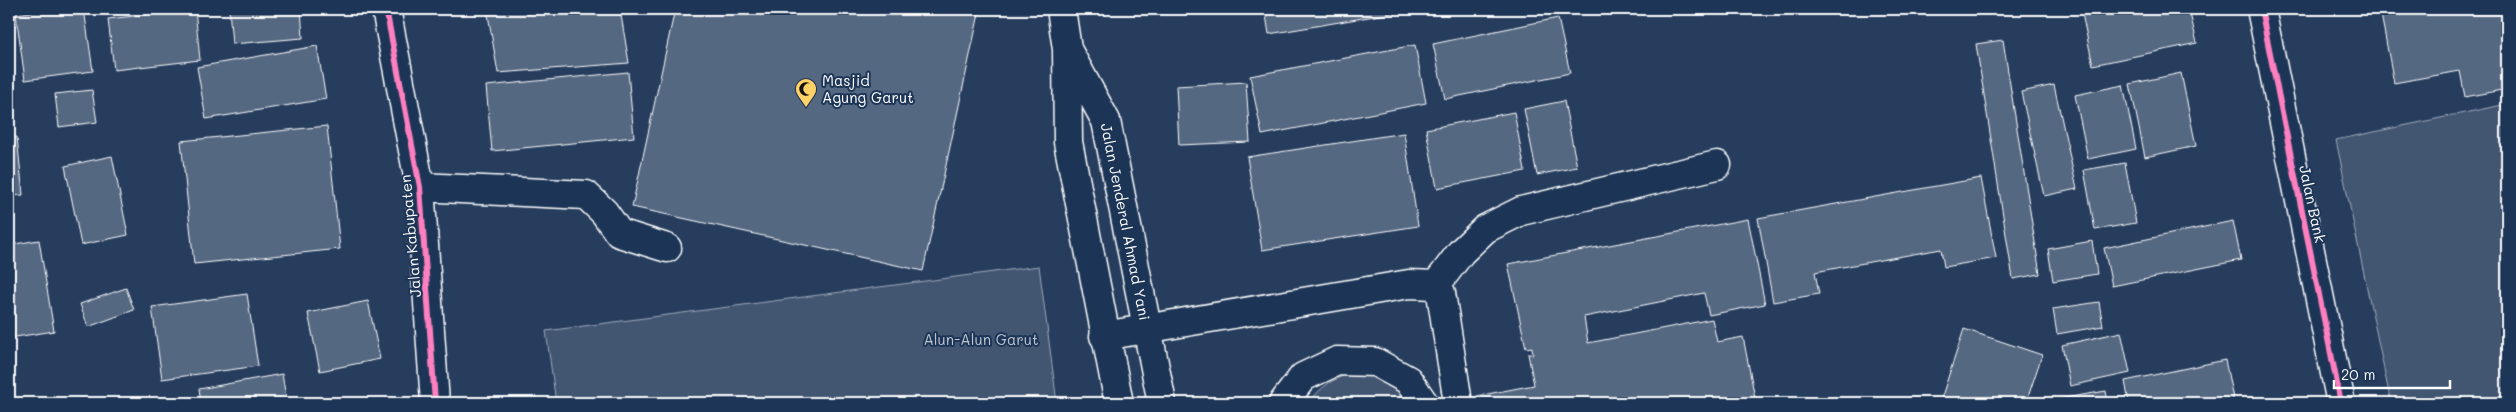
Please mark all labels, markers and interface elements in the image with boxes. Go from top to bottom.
place label: Masjid Agung Garut [822,70,914,107]
mosque icon: Masjid Agung Garut [794,77,818,108]
street label: Jalan Jenderal Ahmad Yani [1097,121,1155,322]
street label: Jalan Bank [2295,163,2331,245]
street label: Jalan Kabupaten [395,174,425,298]
park label: Alun-Alun Garut [923,329,1039,349]
scale bar [2334,357,2450,389]
text: 20 m [2341,364,2375,384]

